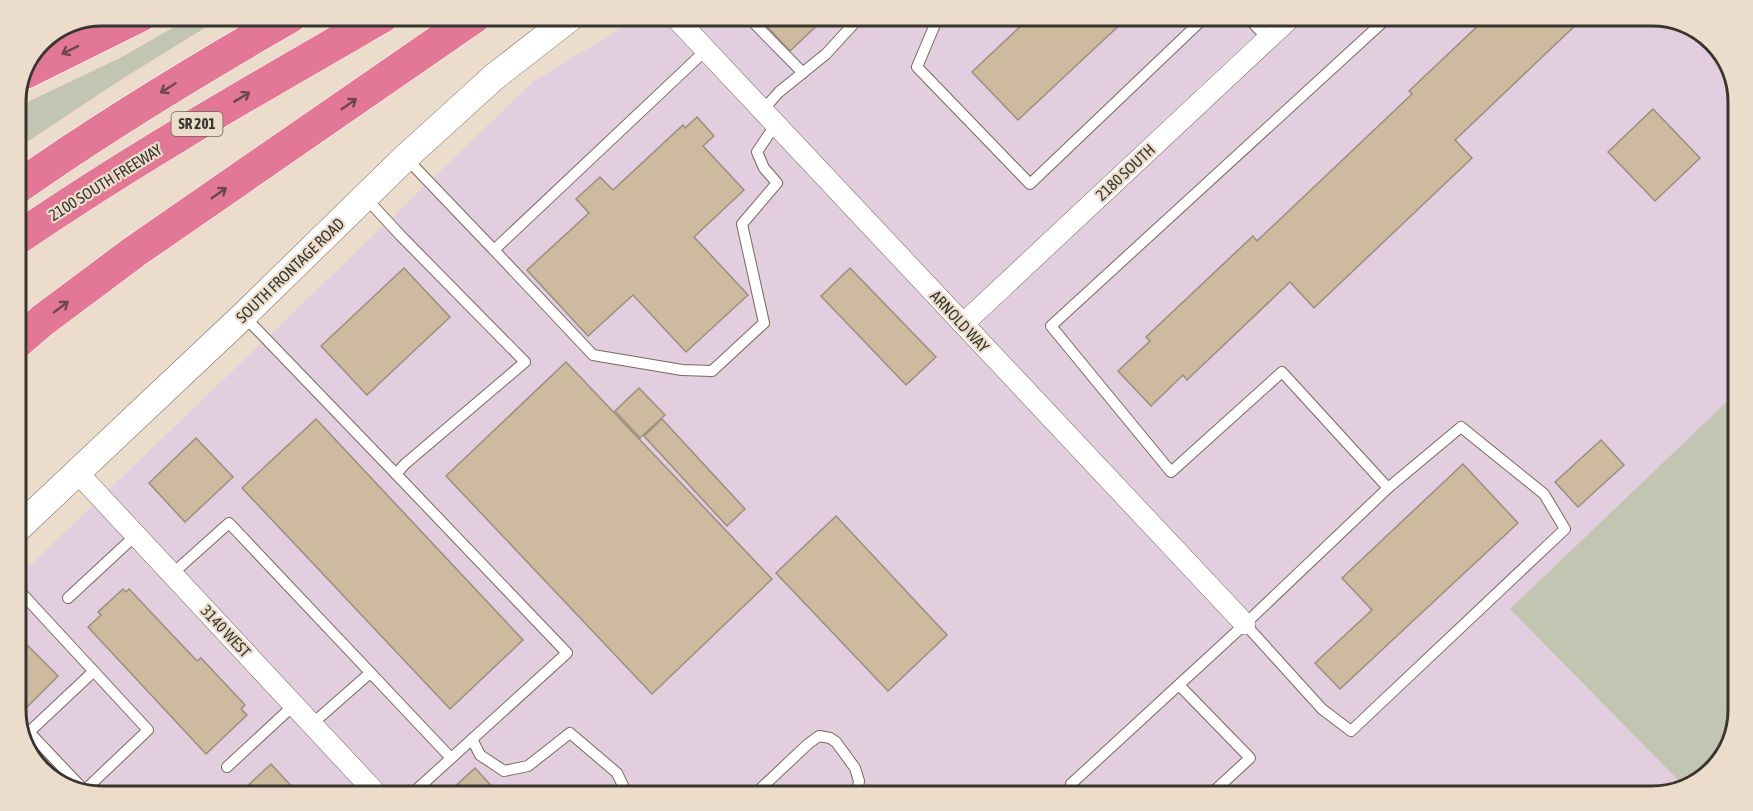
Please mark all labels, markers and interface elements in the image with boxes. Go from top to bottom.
one-way arrow [61,45,79,57]
one-way arrow [160,82,177,94]
one-way arrow [233,91,250,103]
one-way arrow [340,98,356,110]
road number: SR 201 [172,112,222,136]
street label: 2100 SOUTH FREEWAY [45,140,166,224]
street label: 2180 SOUTH [1092,140,1158,204]
one-way arrow [211,187,228,200]
street label: SOUTH FRONTAGE ROAD [232,214,348,326]
street label: ARNOLD WAY [927,287,994,356]
one-way arrow [52,301,68,313]
street label: 3140 WEST [197,601,255,661]

